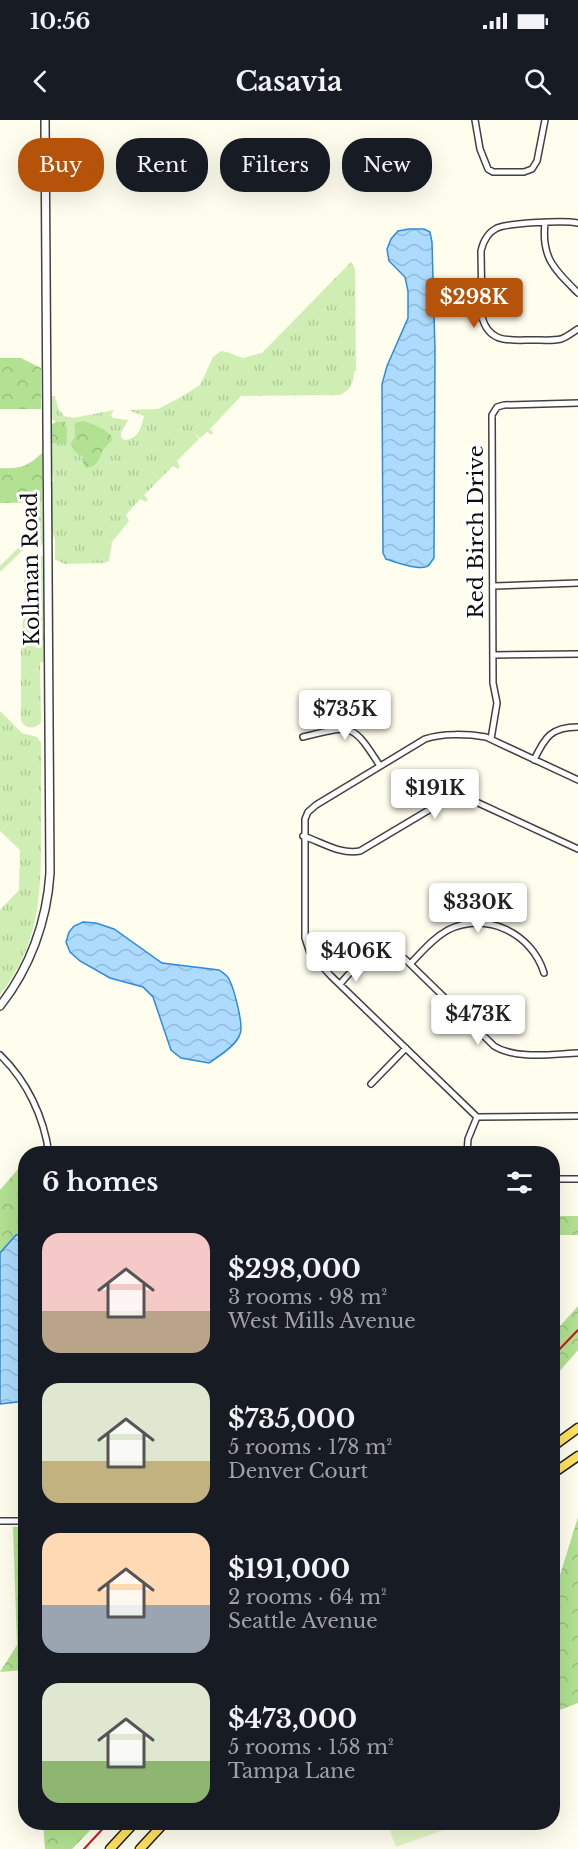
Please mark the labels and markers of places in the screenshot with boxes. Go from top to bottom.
pin: $298K [432,278,516,329]
pin: $735K [303,690,387,741]
pin: $191K [393,769,477,820]
pin: $330K [436,883,520,934]
pin: $406K [314,932,398,983]
pin: $473K [436,995,520,1046]

